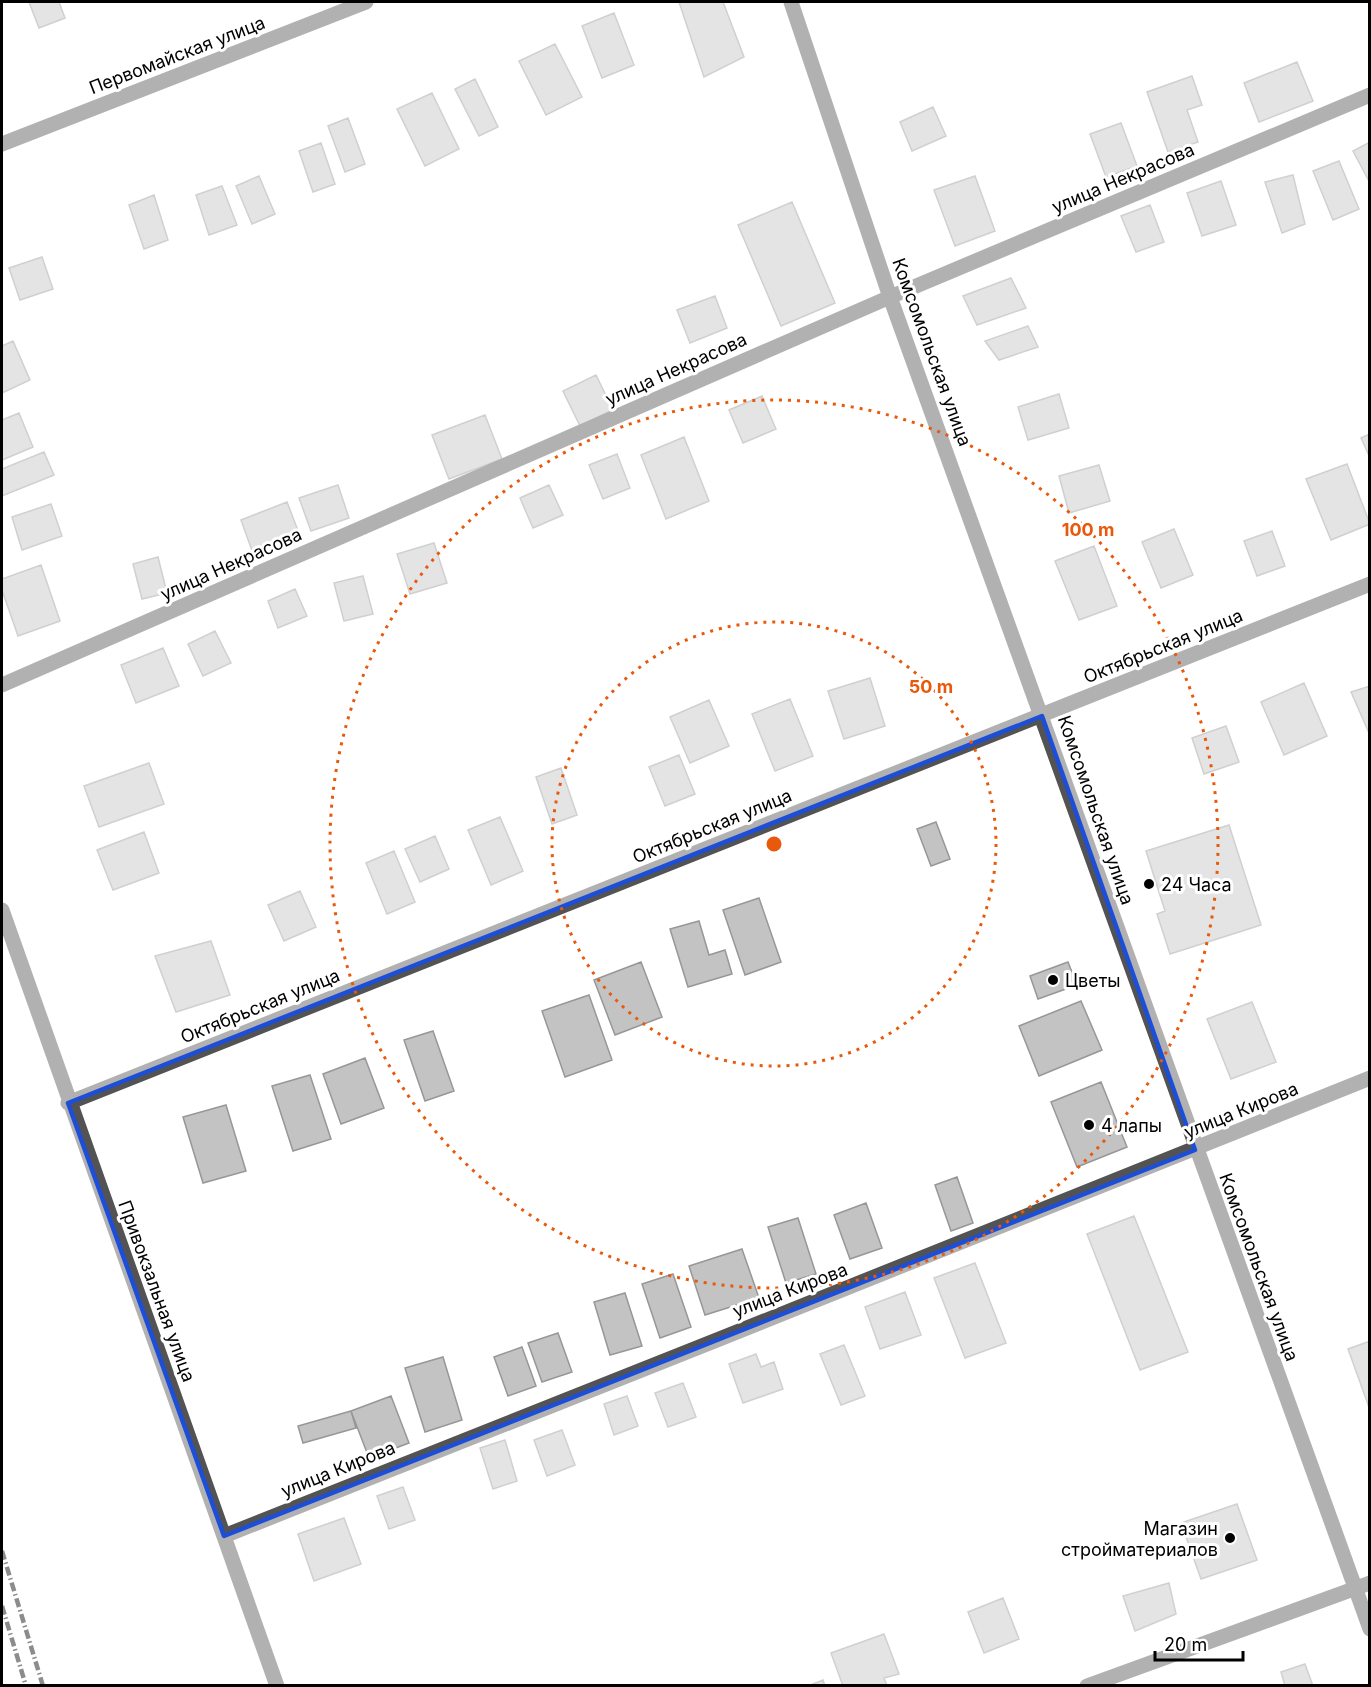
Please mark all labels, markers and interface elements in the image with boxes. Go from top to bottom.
street label: Первомайская улица [86,12,268,98]
street label: улица Некрасова [1049,139,1197,217]
street label: Комсомольская улица [888,255,976,449]
street label: улица Некрасова [602,328,750,410]
text: 100 m [1062,519,1114,540]
street label: улица Некрасова [157,523,305,605]
street label: Октябрьская улица [1080,604,1246,688]
text: 50 m [909,676,953,697]
street label: Комсомольская улица [1054,713,1138,907]
street label: Октябрьская улица [629,784,795,868]
centre of rings [764,834,784,854]
place label: 24 Часа [1161,874,1232,895]
marker: 24 Часа [1142,877,1156,891]
street label: Октябрьская улица [177,964,343,1048]
place label: Цветы [1065,970,1121,991]
marker: Цветы [1046,973,1060,987]
street label: улица Кирова [1181,1078,1301,1142]
place label: 4 лапы [1101,1115,1162,1136]
marker: 4 лапы [1082,1118,1096,1132]
street label: Комсомольская улица [1215,1170,1303,1364]
street label: Привокзальная улица [114,1197,200,1385]
street label: улица Кирова [730,1259,850,1321]
street label: улица Кирова [278,1437,398,1501]
place label: Магазин стройматериалов [1061,1518,1218,1560]
marker: Магазин стройматериалов [1223,1531,1237,1545]
scale bar [1155,1624,1244,1662]
text: 20 m [1164,1634,1207,1655]

